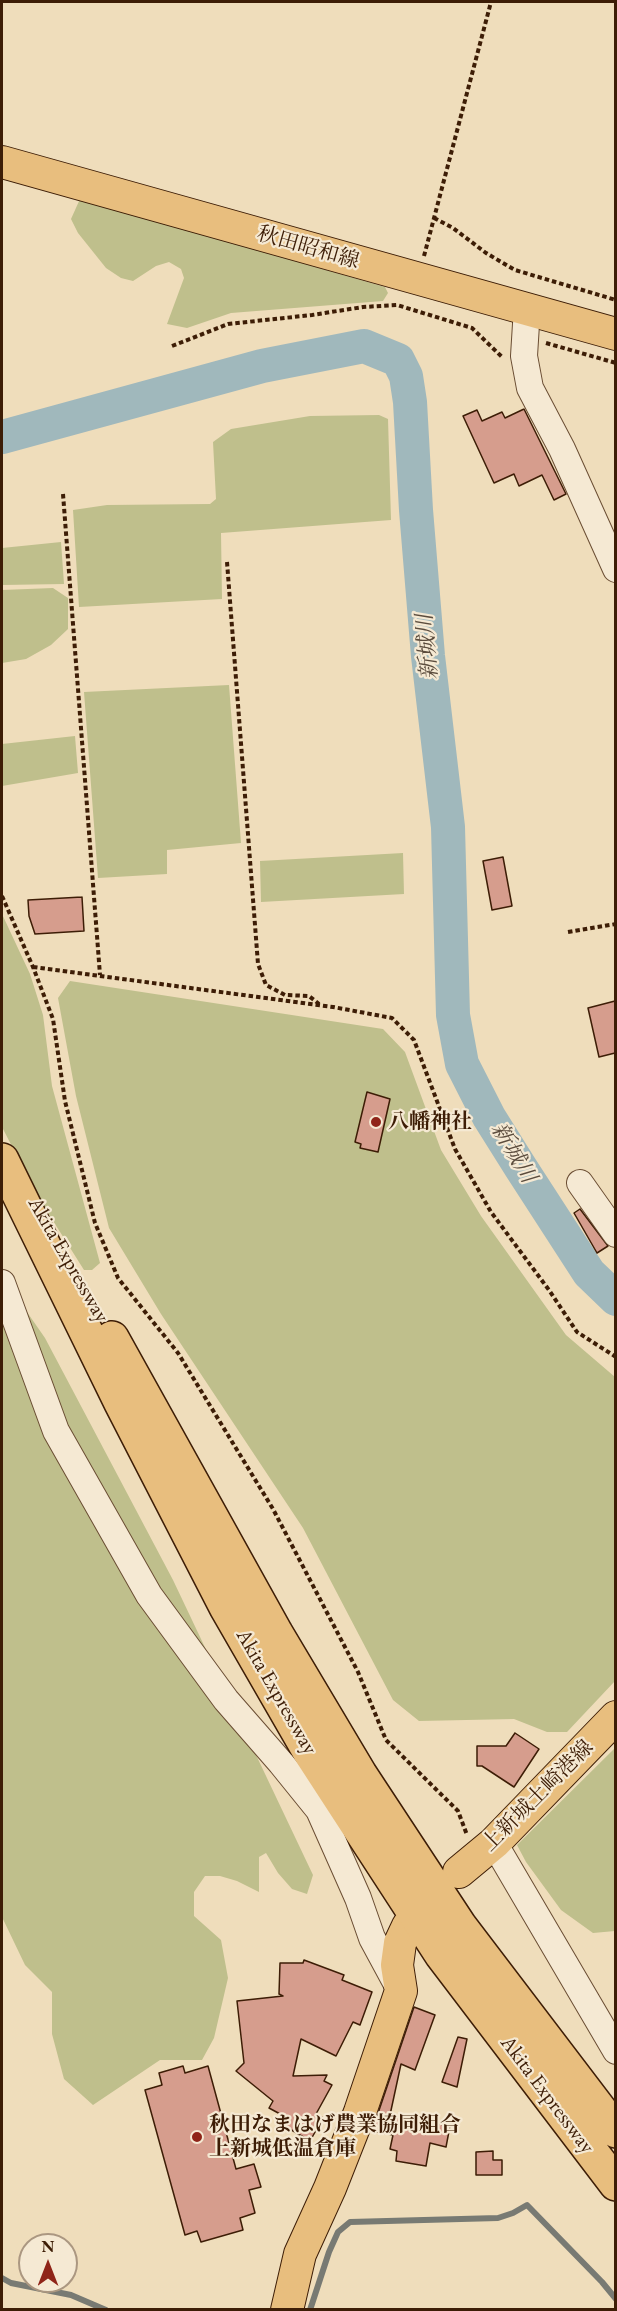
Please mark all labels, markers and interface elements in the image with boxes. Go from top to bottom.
street label: 秋田昭和線 [254,221,362,275]
water label: 新城川 [412,613,444,681]
place label: 八幡神社 [388,1109,472,1135]
marker: 八幡神社 [369,1115,383,1129]
water label: 新城川 [485,1118,541,1188]
street label: Akita Expressway [22,1193,114,1327]
street label: Akita Expressway [230,1625,322,1759]
street label: 上新城土崎港線 [477,1735,599,1857]
street label: Akita Expressway [495,2031,599,2159]
place label: 秋田なまはげ農業協同組合 上新城低温倉庫 [209,2112,461,2162]
marker: 秋田なまはげ農業協同組合 上新城低温倉庫 [190,2130,204,2144]
north arrow [18,2233,78,2293]
text: N [42,2236,54,2257]

